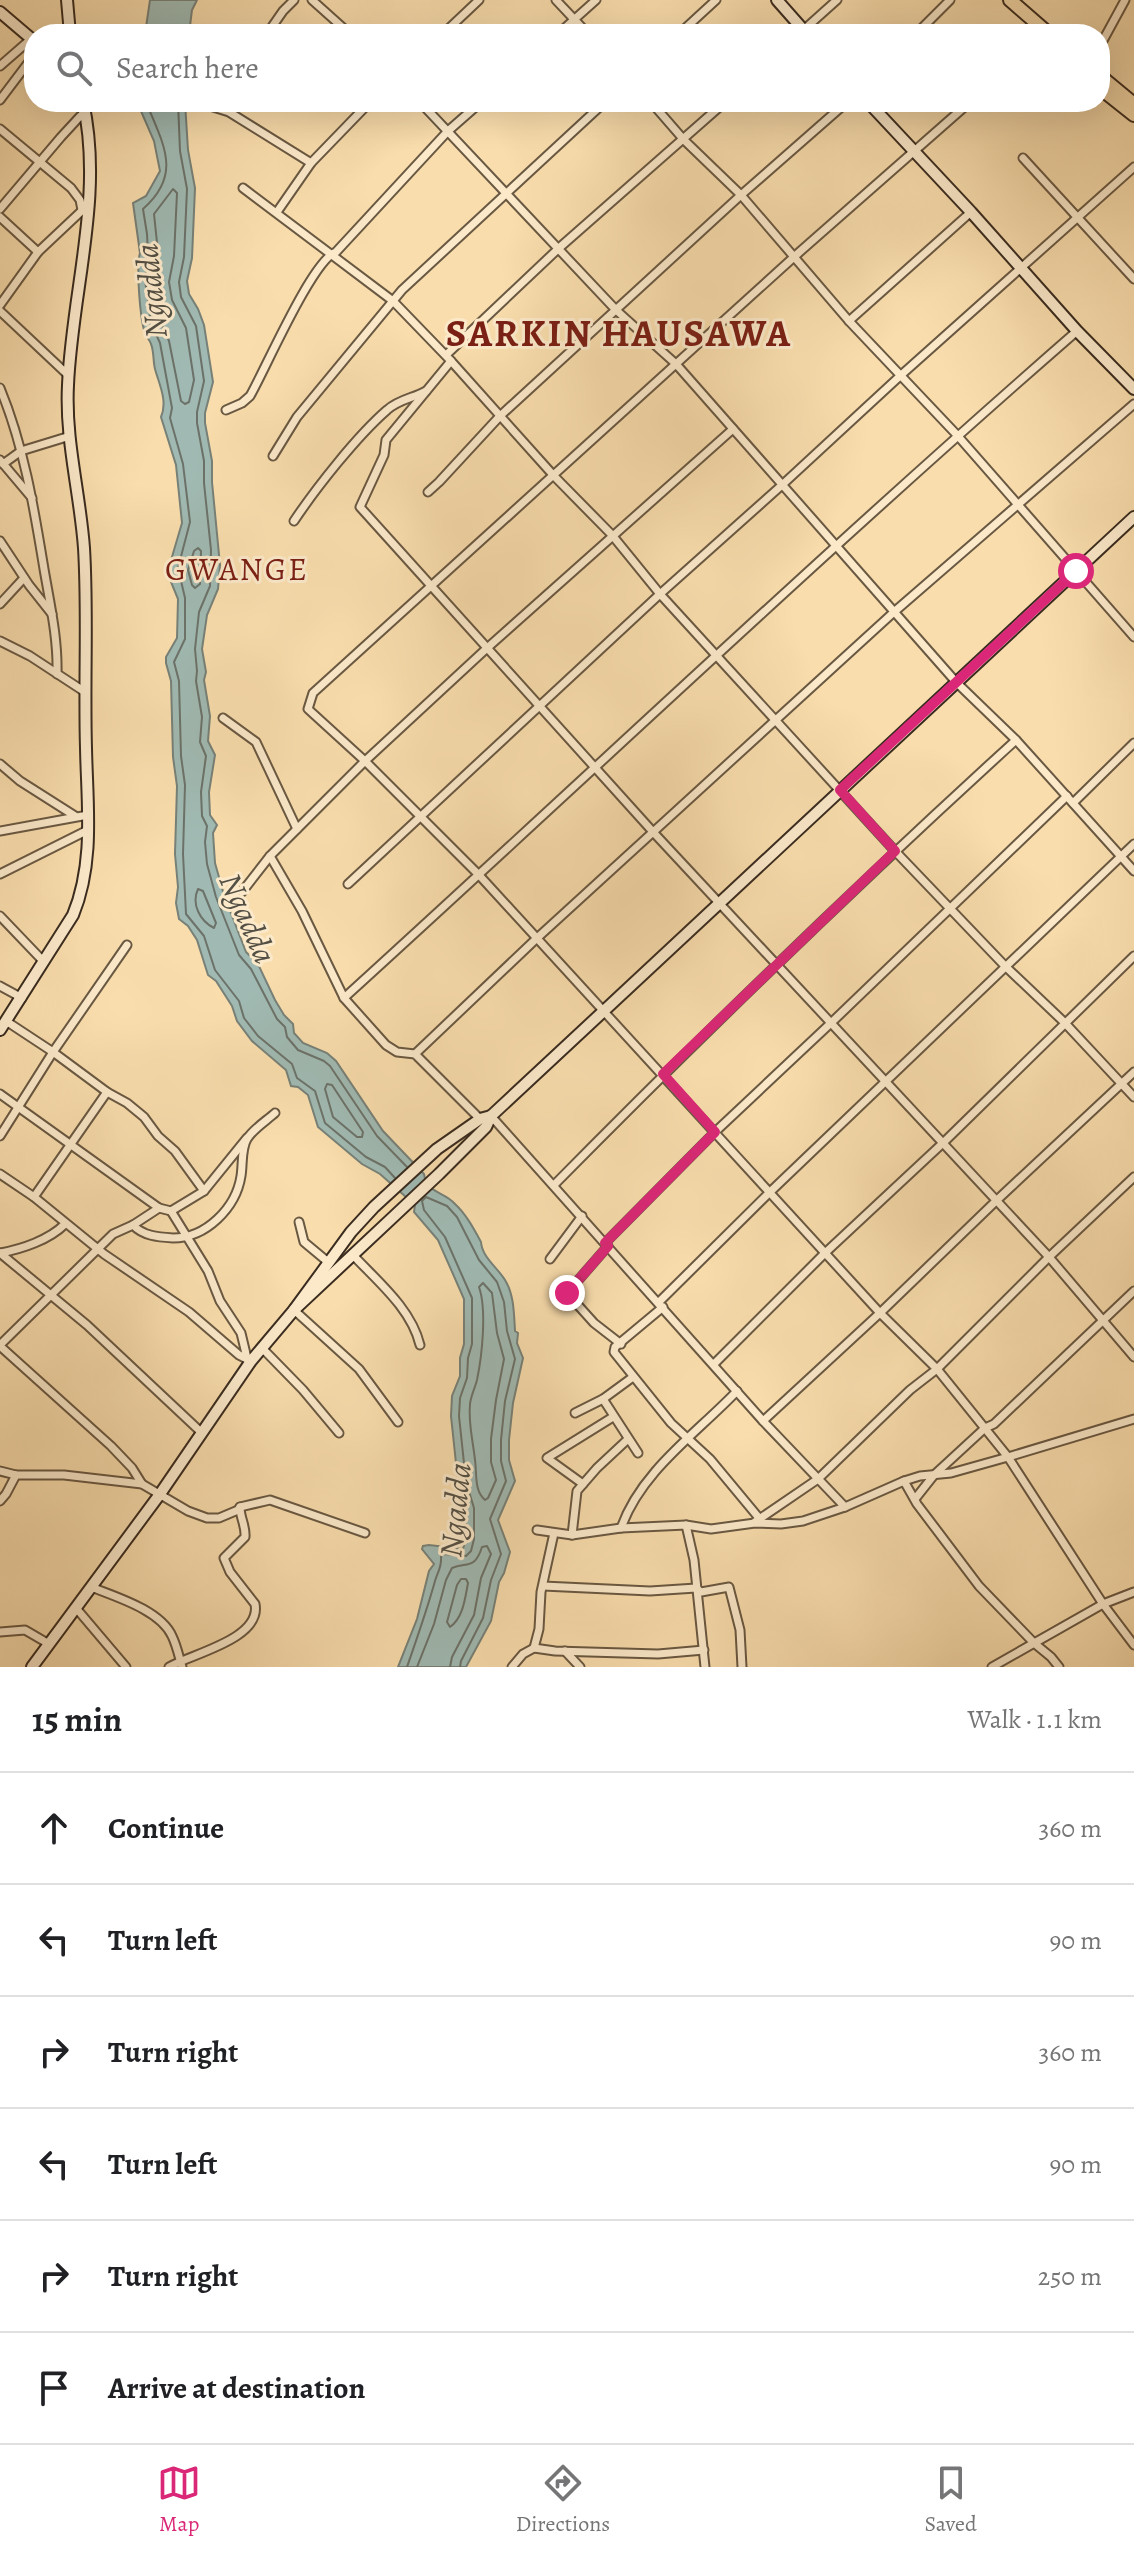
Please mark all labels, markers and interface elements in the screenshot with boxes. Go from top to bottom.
search box [24,24,1110,112]
icon: search [52,46,96,90]
text: Search here [116,48,259,88]
water label: Ngadda [124,241,178,340]
district label: SARKIN HAUSAWA [446,307,792,359]
district label: GWANGE [165,547,309,591]
route start [1058,553,1094,589]
water label: Ngadda [209,866,287,970]
route end [549,1275,585,1311]
water label: Ngadda [428,1460,482,1559]
text: 15 min [32,1696,122,1743]
text: Walk · 1.1 km [968,1702,1102,1737]
icon: ahead [32,1806,76,1850]
text: Continue [108,1808,224,1848]
text: 360 m [1039,1811,1102,1846]
icon: left [32,1918,76,1962]
text: Turn left [108,1920,217,1960]
text: 90 m [1050,1923,1102,1958]
icon: right [32,2030,76,2074]
text: Turn right [108,2032,238,2072]
text: 360 m [1039,2035,1102,2070]
icon: left [32,2142,76,2186]
text: Turn left [108,2144,217,2184]
text: 90 m [1050,2147,1102,2182]
icon: right [32,2254,76,2298]
text: Turn right [108,2256,238,2296]
text: 250 m [1038,2259,1102,2294]
icon: arrive [32,2366,76,2410]
text: Arrive at destination [108,2368,365,2408]
tab: Map [157,2461,201,2539]
tab: Directions [516,2461,610,2539]
tab: Saved [925,2461,977,2539]

